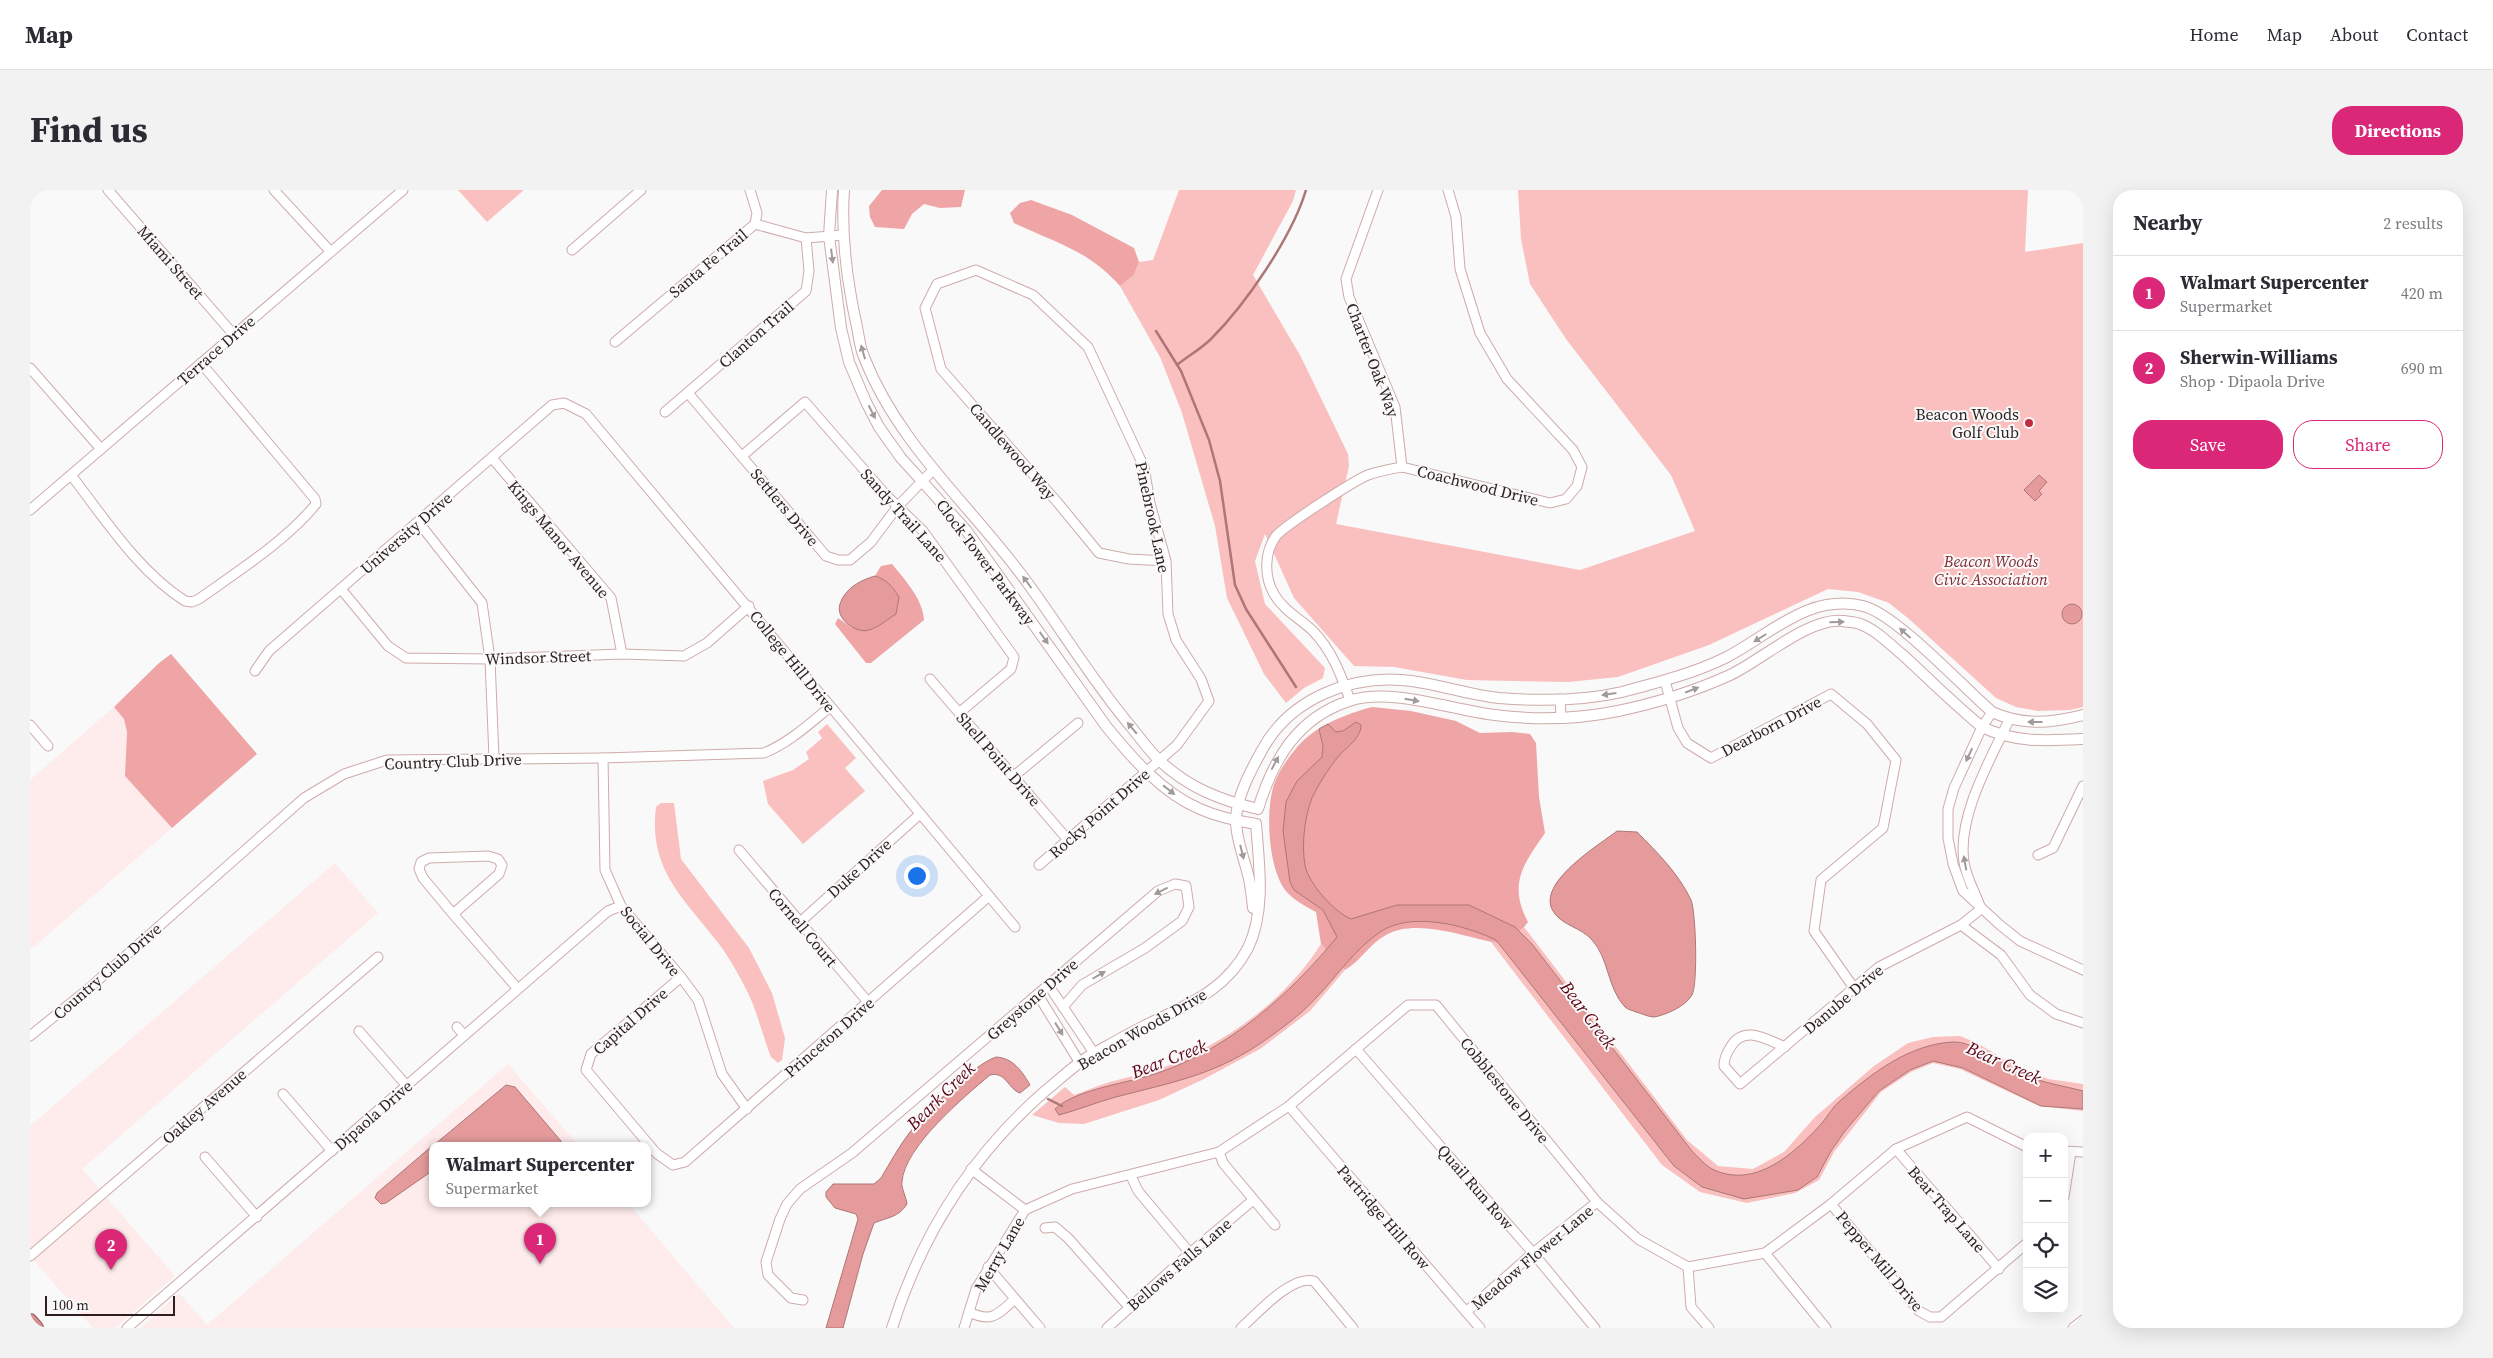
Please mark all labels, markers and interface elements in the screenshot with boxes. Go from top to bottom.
text: Map [25,18,73,51]
text: Home [2190,22,2239,47]
text: Map [2267,22,2302,47]
text: About [2330,22,2378,47]
text: Contact [2406,22,2468,47]
text: Find us [30,106,148,154]
button: Directions [2332,106,2463,155]
text: Nearby [2133,208,2203,237]
text: 2 results [2383,212,2443,234]
street label: Miami Street [133,220,210,304]
street label: Santa Fe Trail [664,223,752,302]
one-way arrow [828,248,836,264]
text: Walmart Supercenter [2180,269,2368,295]
text: 1 [2145,282,2153,304]
text: 420 m [2401,282,2443,304]
street label: Clanton Trail [714,295,798,373]
text: Supermarket [2180,295,2272,317]
street label: Charter Oak Way [1341,300,1405,421]
street label: Terrace Drive [172,310,260,390]
one-way arrow [858,344,866,359]
text: Sherwin-Williams [2180,344,2338,370]
text: 2 [2145,357,2153,379]
text: 690 m [2401,357,2443,379]
text: Shop · Dipaola Drive [2180,370,2325,392]
street label: Candlewood Way [965,398,1062,505]
place label: Beacon Woods Golf Club [1915,403,2019,443]
one-way arrow [867,405,876,419]
marker: Beacon Woods Golf Club [2023,417,2035,429]
button: Save [2133,420,2283,469]
button: Share [2293,420,2443,469]
street label: Pinebrook Lane [1130,459,1176,575]
street label: Coachwood Drive [1415,459,1541,511]
street label: Settlers Drive [746,463,824,551]
street label: Sandy Trail Lane [856,463,952,567]
street label: Kings Manor Avenue [503,475,615,603]
street label: University Drive [355,487,457,579]
street label: Clock Tower Parkway [931,495,1041,630]
park label: Beacon Woods Civic Association [1934,550,2048,590]
one-way arrow [1022,575,1032,589]
street label: College Hill Drive [745,605,841,717]
one-way arrow [1829,618,1845,626]
one-way arrow [1899,627,1911,639]
one-way arrow [1039,631,1049,645]
one-way arrow [1754,633,1767,642]
street label: Windsor Street [485,644,592,670]
one-way arrow [1684,686,1699,693]
one-way arrow [1600,690,1616,698]
street label: Dearborn Drive [1717,690,1825,762]
one-way arrow [1404,696,1420,704]
street label: Shell Point Drive [952,707,1046,811]
one-way arrow [2027,718,2043,726]
one-way arrow [1127,722,1138,734]
street label: Country Club Drive [384,748,522,774]
one-way arrow [1965,748,1973,762]
one-way arrow [1271,756,1279,771]
street label: Rocky Point Drive [1044,763,1154,863]
one-way arrow [1162,784,1175,795]
street label: Duke Drive [822,833,896,903]
one-way arrow [1238,845,1246,860]
one-way arrow [1961,854,1969,870]
your location [904,863,930,889]
street label: Cornell Court [763,883,843,972]
one-way arrow [1154,886,1169,895]
street label: Social Drive [616,901,686,981]
street label: Country Club Drive [48,918,166,1024]
street label: Greystone Drive [982,953,1082,1045]
street label: Danube Drive [1798,959,1888,1039]
one-way arrow [1091,971,1106,979]
water label: Bear Creek [1554,975,1623,1054]
street label: Capital Drive [588,982,672,1060]
street label: Beacon Woods Drive [1073,983,1211,1075]
street label: Princeton Drive [779,992,879,1082]
one-way arrow [1054,1022,1064,1036]
water label: Bear Creek [1126,1032,1211,1085]
street label: Cobblestone Drive [1455,1032,1555,1148]
water label: Bear Creek [1962,1035,2046,1090]
water label: Beark Creek [900,1056,981,1136]
street label: Oakley Avenue [157,1063,251,1149]
street label: Dipaola Drive [329,1075,417,1155]
map controls [2023,1133,2068,1313]
button: + [2023,1133,2068,1178]
street label: Quail Run Row [1433,1140,1520,1235]
popup [429,1142,651,1207]
text: Walmart Supercenter [446,1151,634,1177]
street label: Partridge Hill Row [1332,1160,1436,1275]
street label: Bear Trap Lane [1903,1161,1991,1257]
text: Supermarket [446,1177,538,1199]
button: − [2023,1178,2068,1223]
street label: Meadow Flower Lane [1466,1199,1598,1315]
street label: Pepper Mill Drive [1831,1206,1929,1316]
street label: Merry Lane [969,1212,1029,1296]
street label: Bellows Falls Lane [1122,1213,1236,1315]
pin: 1 [524,1223,556,1264]
button: locate [2023,1223,2068,1268]
pin: 2 [95,1229,127,1270]
button: layers [2023,1268,2068,1313]
scale bar [45,1293,175,1316]
text: 100 m [52,1295,89,1315]

